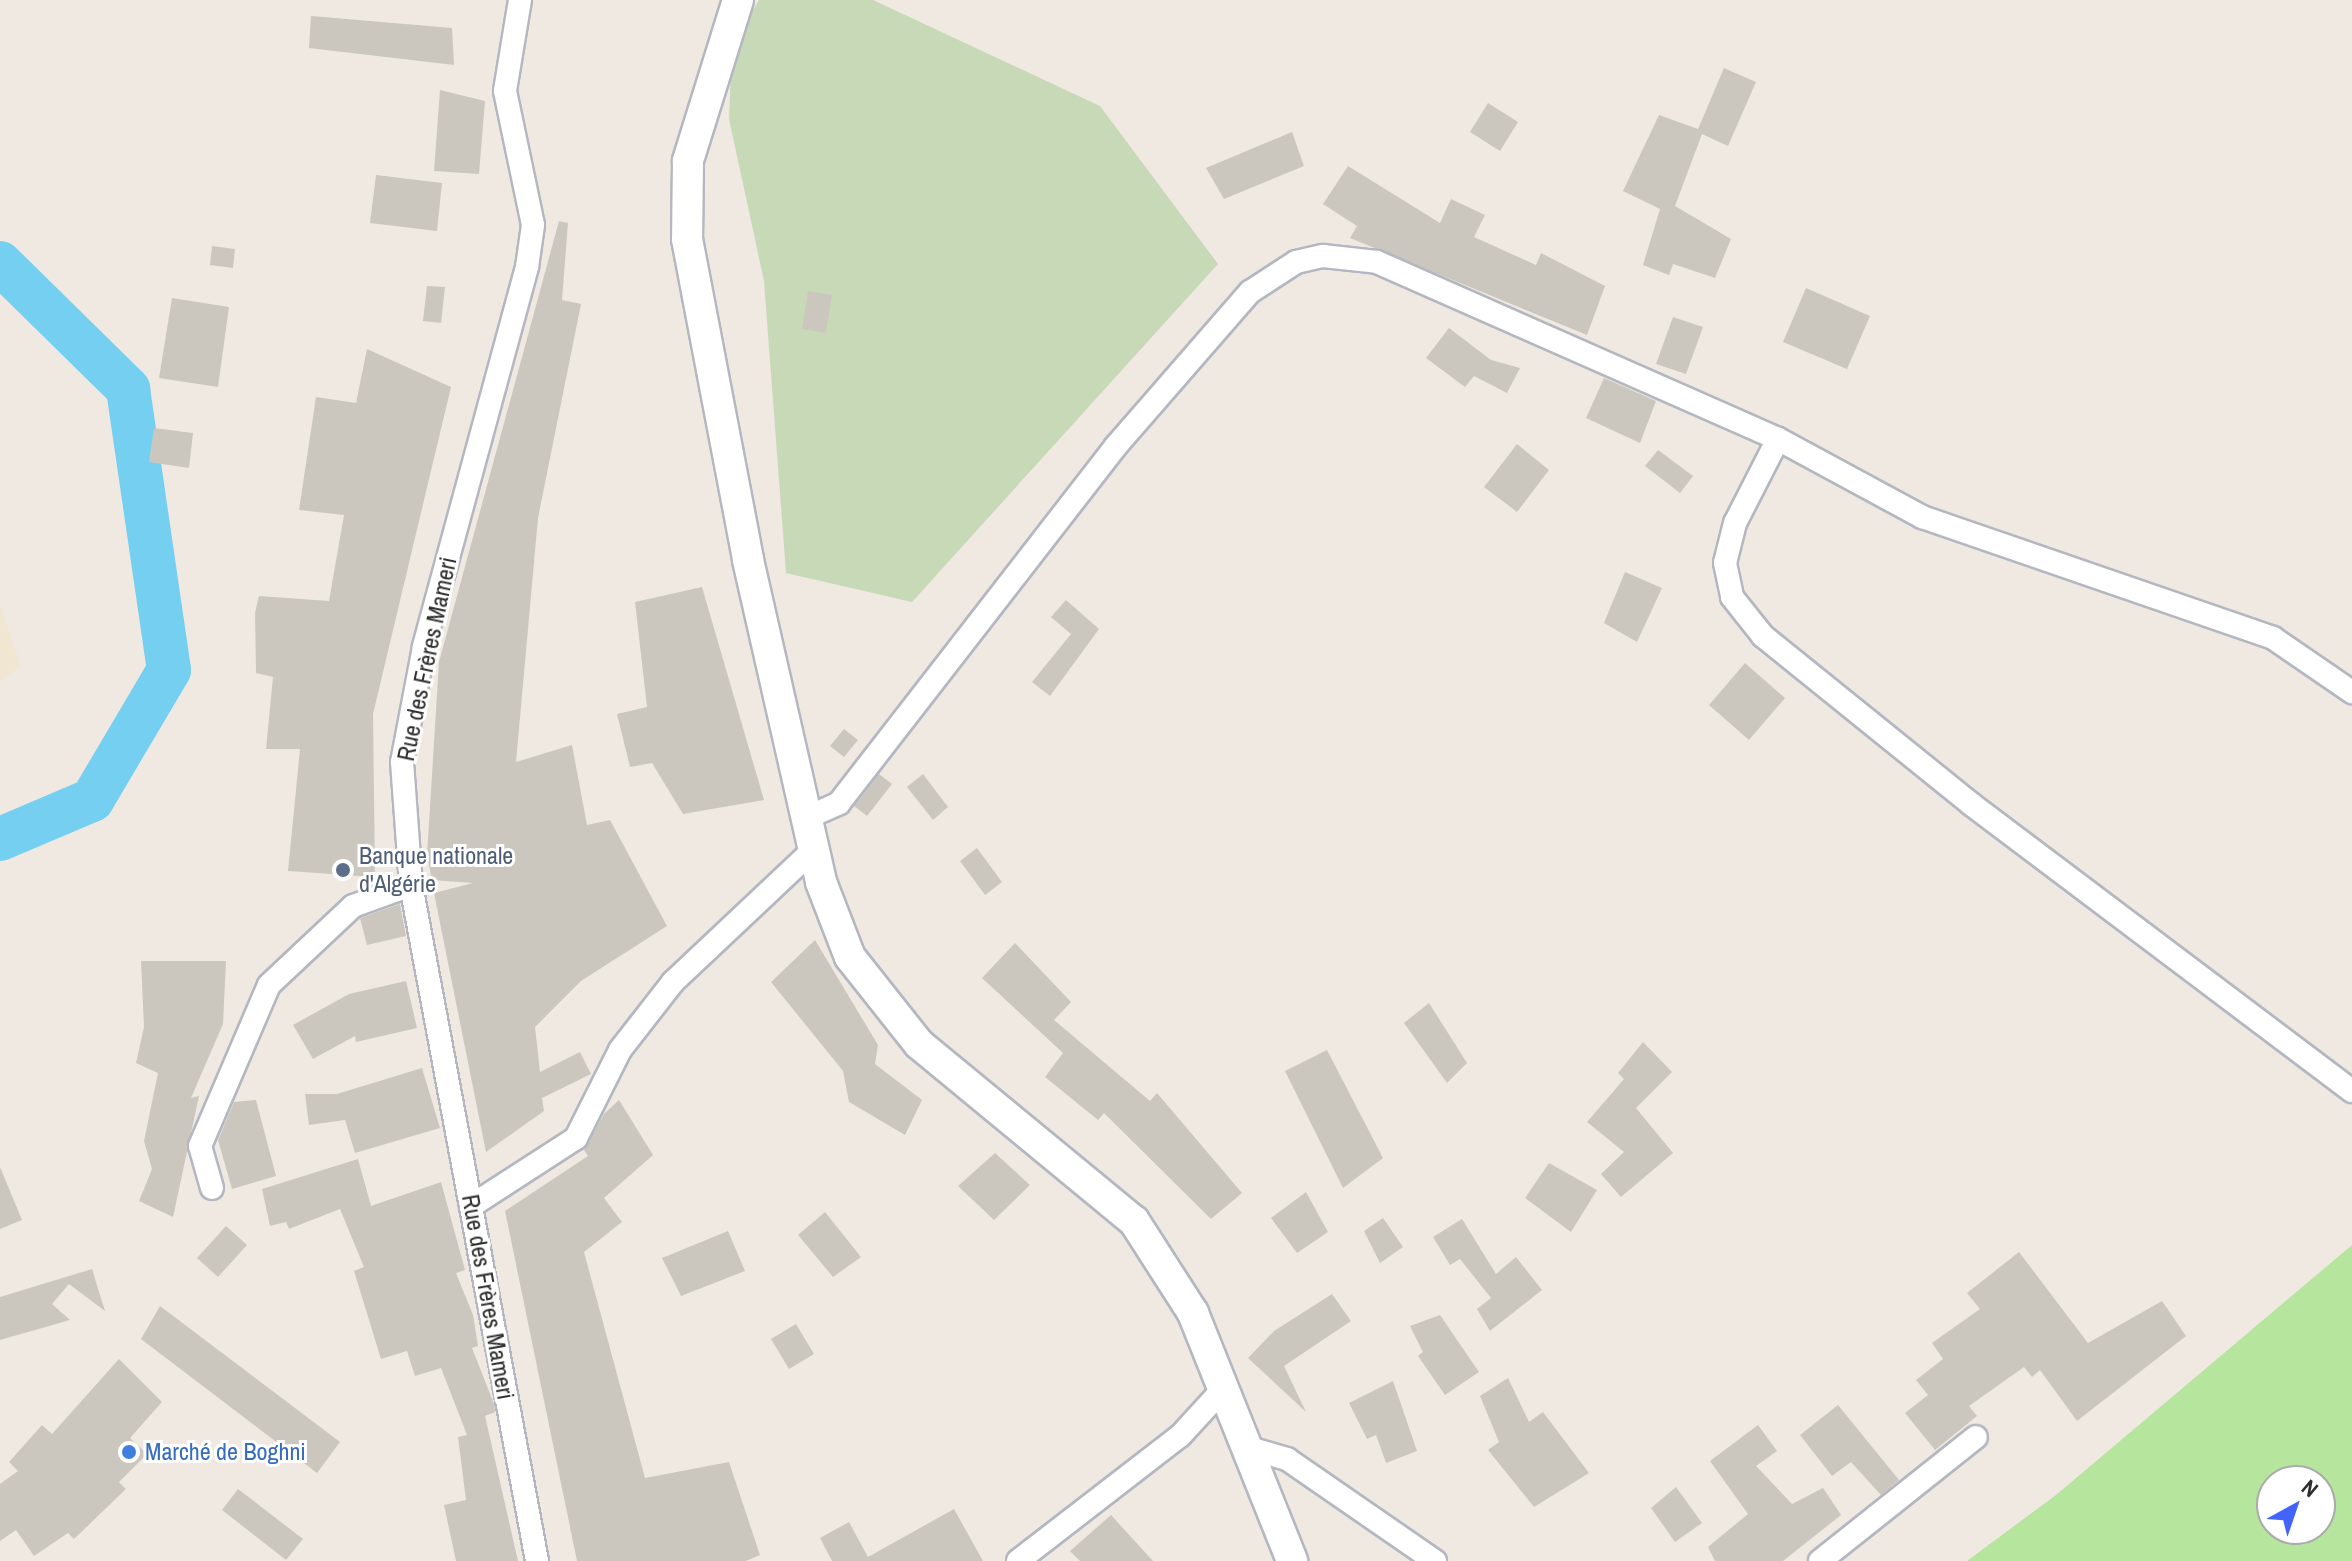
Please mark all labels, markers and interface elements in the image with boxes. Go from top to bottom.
street label: Rue des Frères Mameri [391,554,463,764]
place label: Banque nationale d'Algérie [359,842,513,898]
marker: Banque nationale d'Algérie [334,861,352,879]
street label: Rue des Frères Mameri [456,1192,520,1402]
place label: Marché de Boghni [145,1438,306,1466]
marker: Marché de Boghni [120,1443,138,1461]
north arrow [2256,1465,2336,1545]
text: N [2296,1472,2325,1504]

